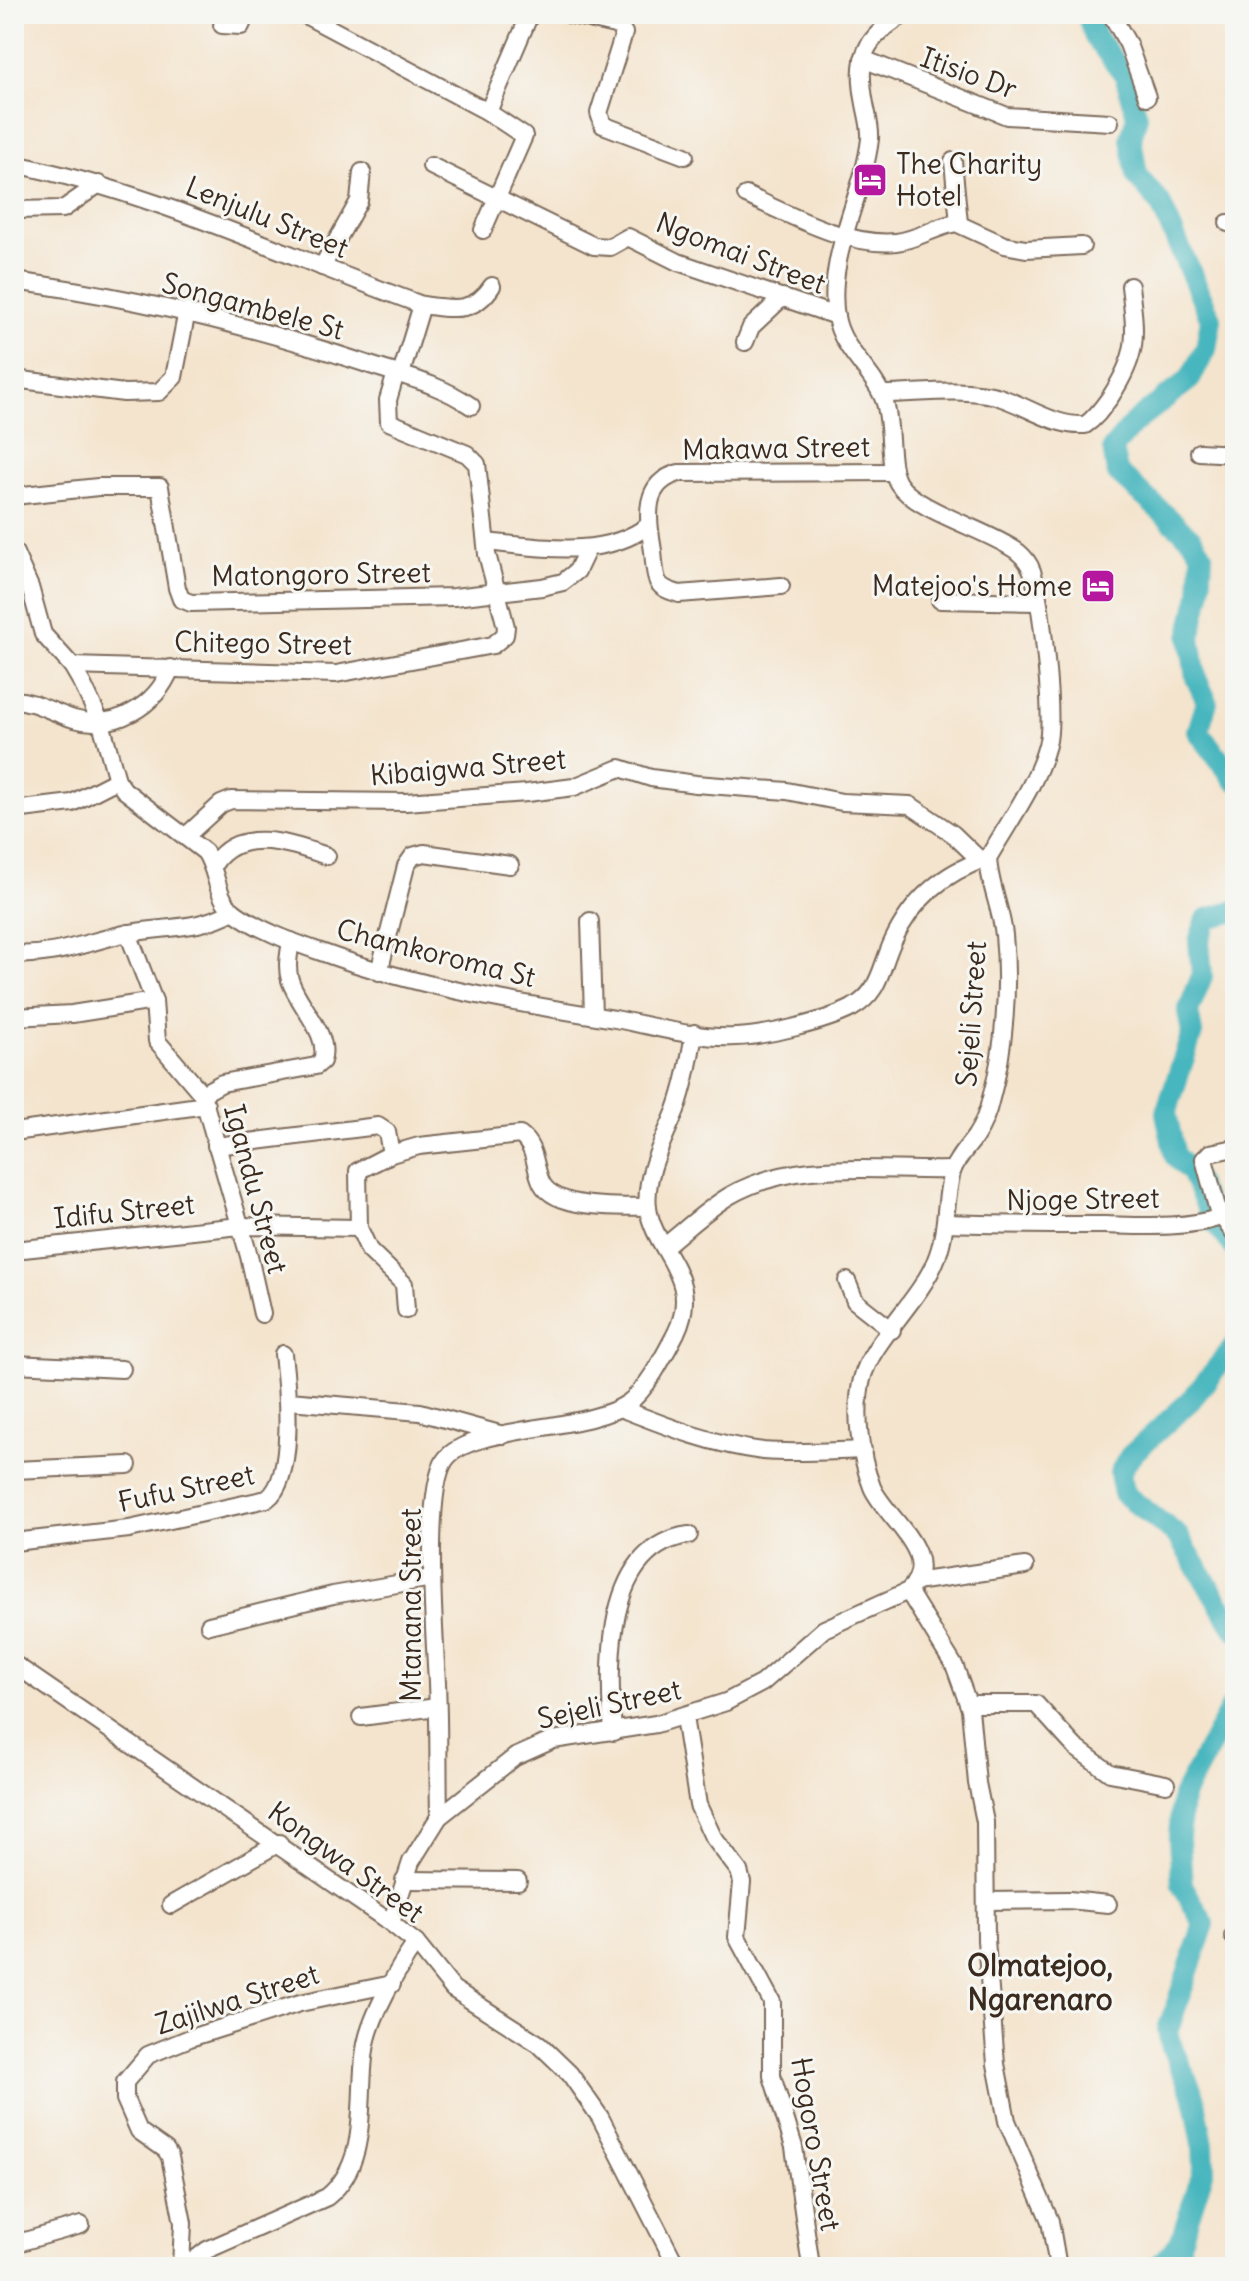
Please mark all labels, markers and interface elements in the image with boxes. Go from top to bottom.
street label: Itisio Dr [916,39,1022,107]
place label: The Charity Hotel [896,146,1042,214]
hotel icon: The Charity Hotel [851,161,889,199]
street label: Lenjulu Street [180,168,354,266]
street label: Ngomai Street [651,204,831,302]
street label: Songambele St [158,264,348,348]
street label: Makawa Street [682,428,870,468]
street label: Matongoro Street [211,554,431,594]
hotel icon: Matejoo's Home [1079,567,1117,605]
place label: Matejoo's Home [872,568,1072,604]
street label: Chitego Street [174,623,352,663]
street label: Kibaigwa Street [369,741,567,793]
street label: Chamkoroma St [333,911,539,995]
street label: Sejeli Street [948,940,994,1088]
street label: Igandu Street [216,1100,296,1278]
street label: Njoge Street [1006,1180,1160,1218]
street label: Idifu Street [52,1186,196,1236]
street label: Fufu Street [115,1456,257,1520]
street label: Mtanana Street [393,1508,429,1702]
street label: Sejeli Street [534,1671,684,1737]
street label: Kongwa Street [261,1793,431,1931]
district label: Olmatejoo, Ngarenaro [967,1946,1113,2018]
street label: Zajilwa Street [151,1956,323,2042]
street label: Hogoro Street [783,2054,849,2234]

